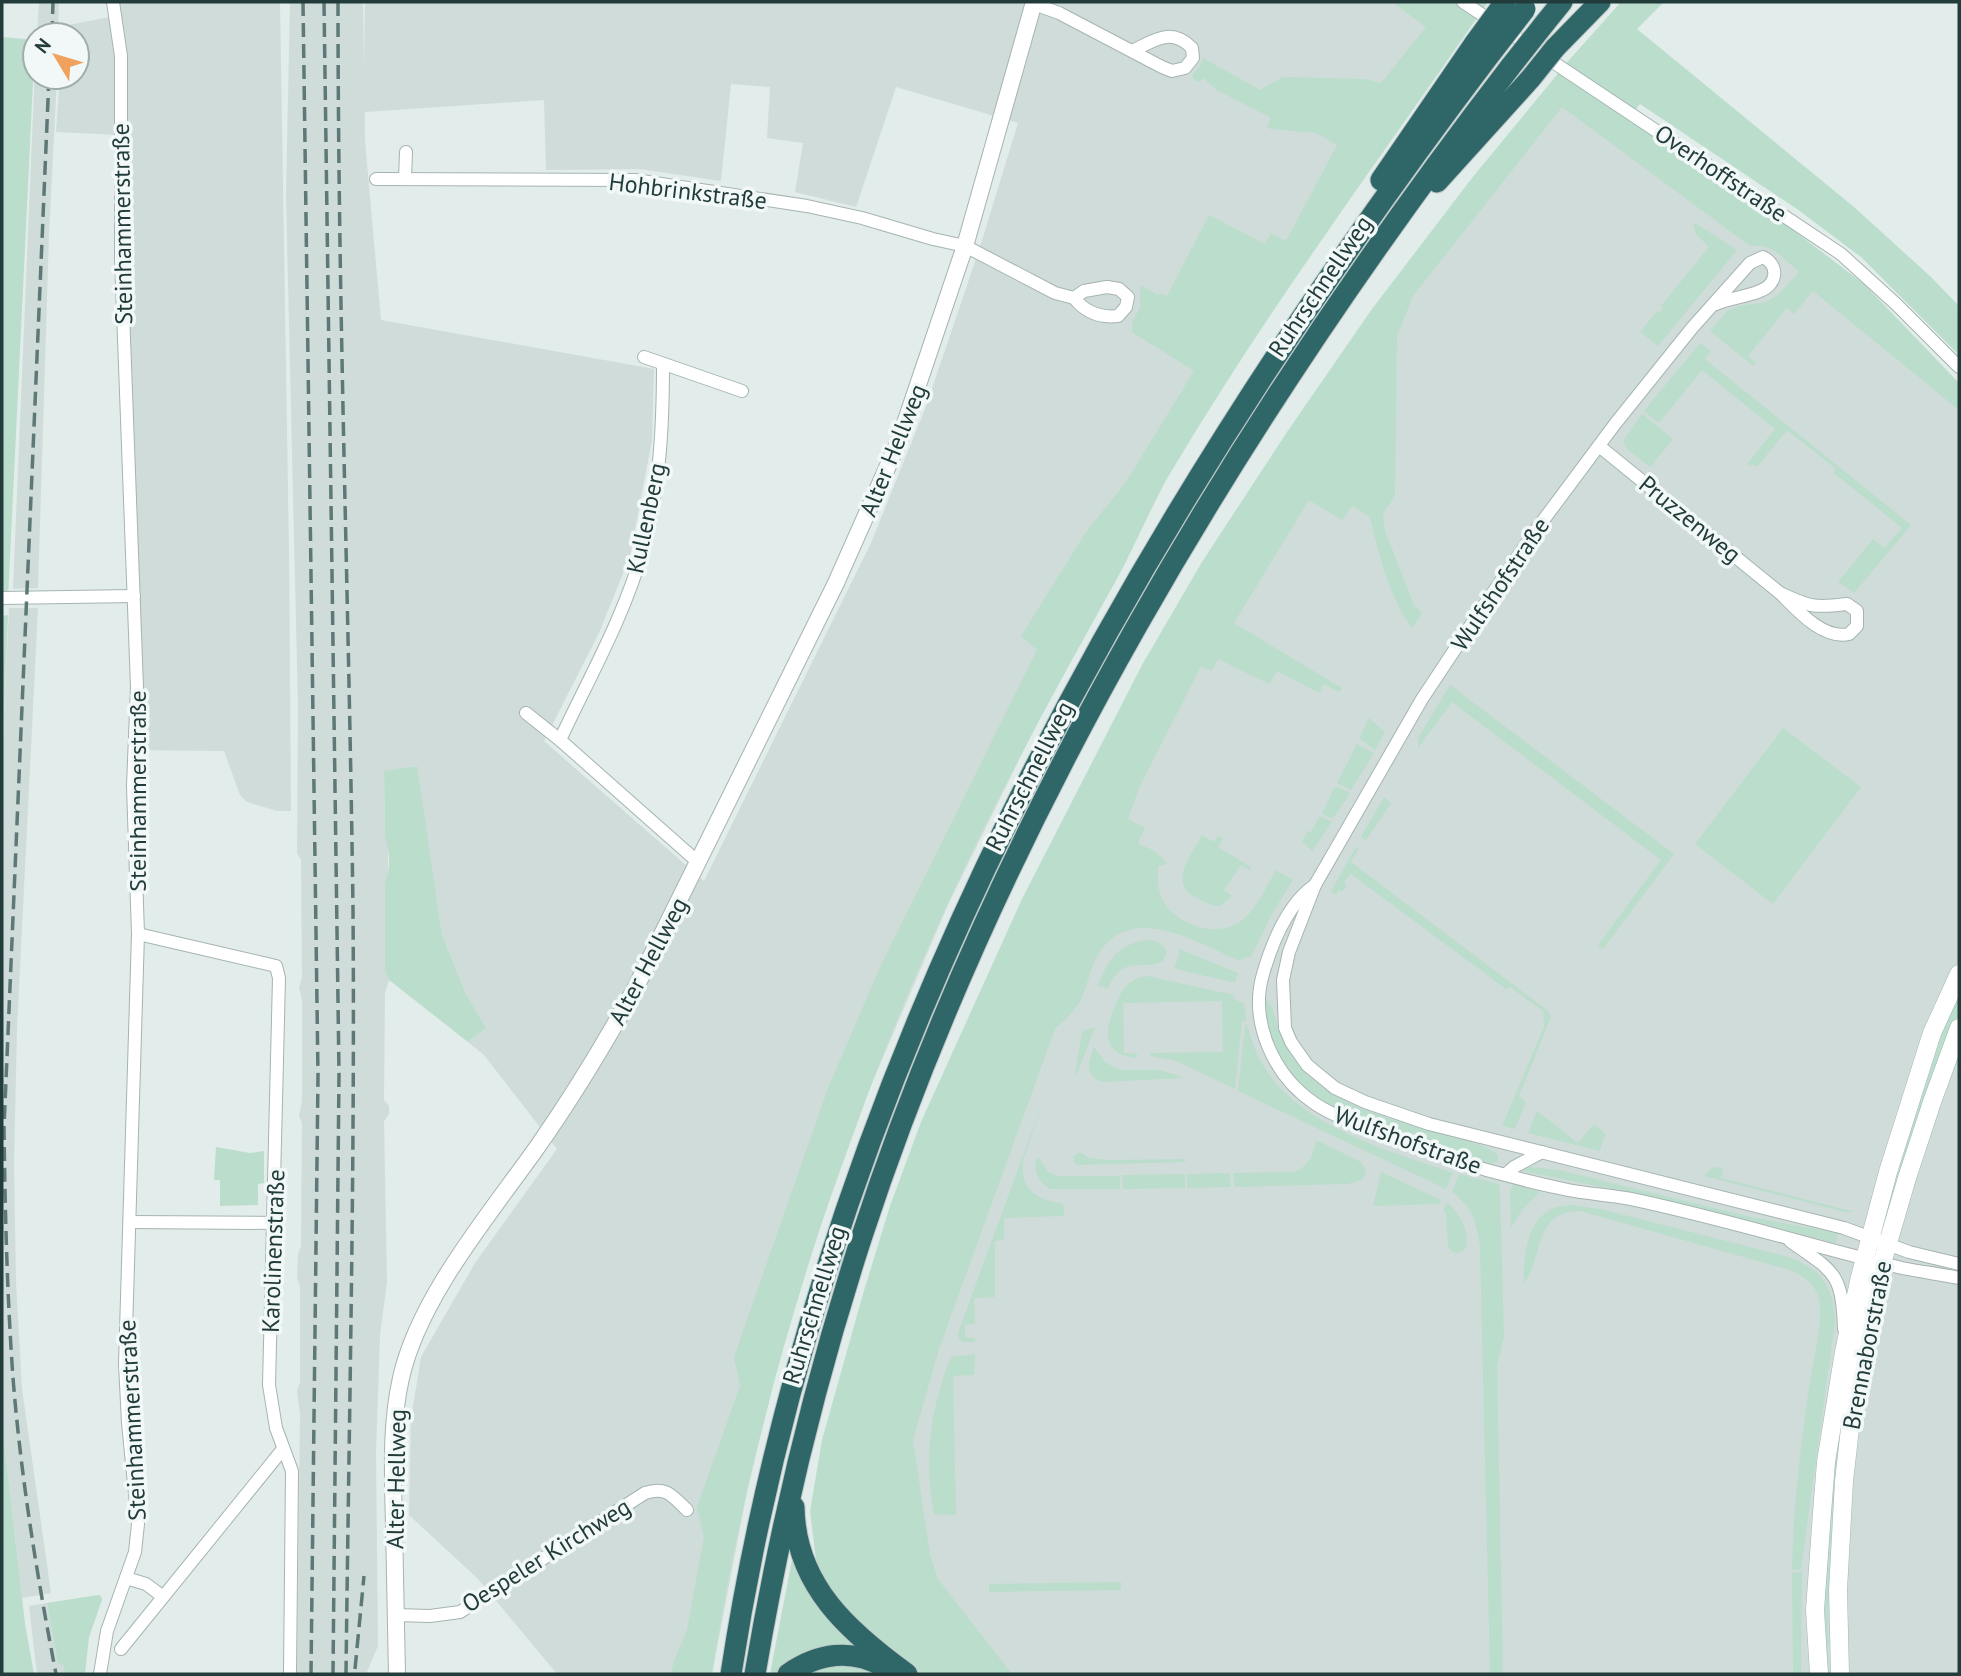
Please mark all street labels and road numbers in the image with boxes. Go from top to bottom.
street label: Overhoffstraße [1649,117,1793,229]
street label: Steinhammerstraße [105,123,139,325]
street label: Hohbrinkstraße [607,166,769,216]
street label: Ruhrschnellweg [1261,209,1379,363]
street label: Alter Hellweg [852,379,934,521]
street label: Kullenberg [619,460,673,576]
street label: Pruzzenweg [1633,468,1747,570]
street label: Wulfshofstraße [1444,511,1556,657]
street label: Steinhammerstraße [122,690,153,892]
street label: Ruhrschnellweg [978,696,1080,856]
street label: Alter Hellweg [601,892,695,1030]
street label: Wulfshofstraße [1330,1099,1486,1181]
street label: Karolinenstraße [255,1169,291,1333]
street label: Ruhrschnellweg [775,1222,853,1388]
street label: Brennaborstraße [1835,1258,1899,1432]
street label: Steinhammerstraße [111,1319,153,1521]
street label: Alter Hellweg [379,1409,413,1549]
street label: Oespeler Kirchweg [456,1491,636,1619]

